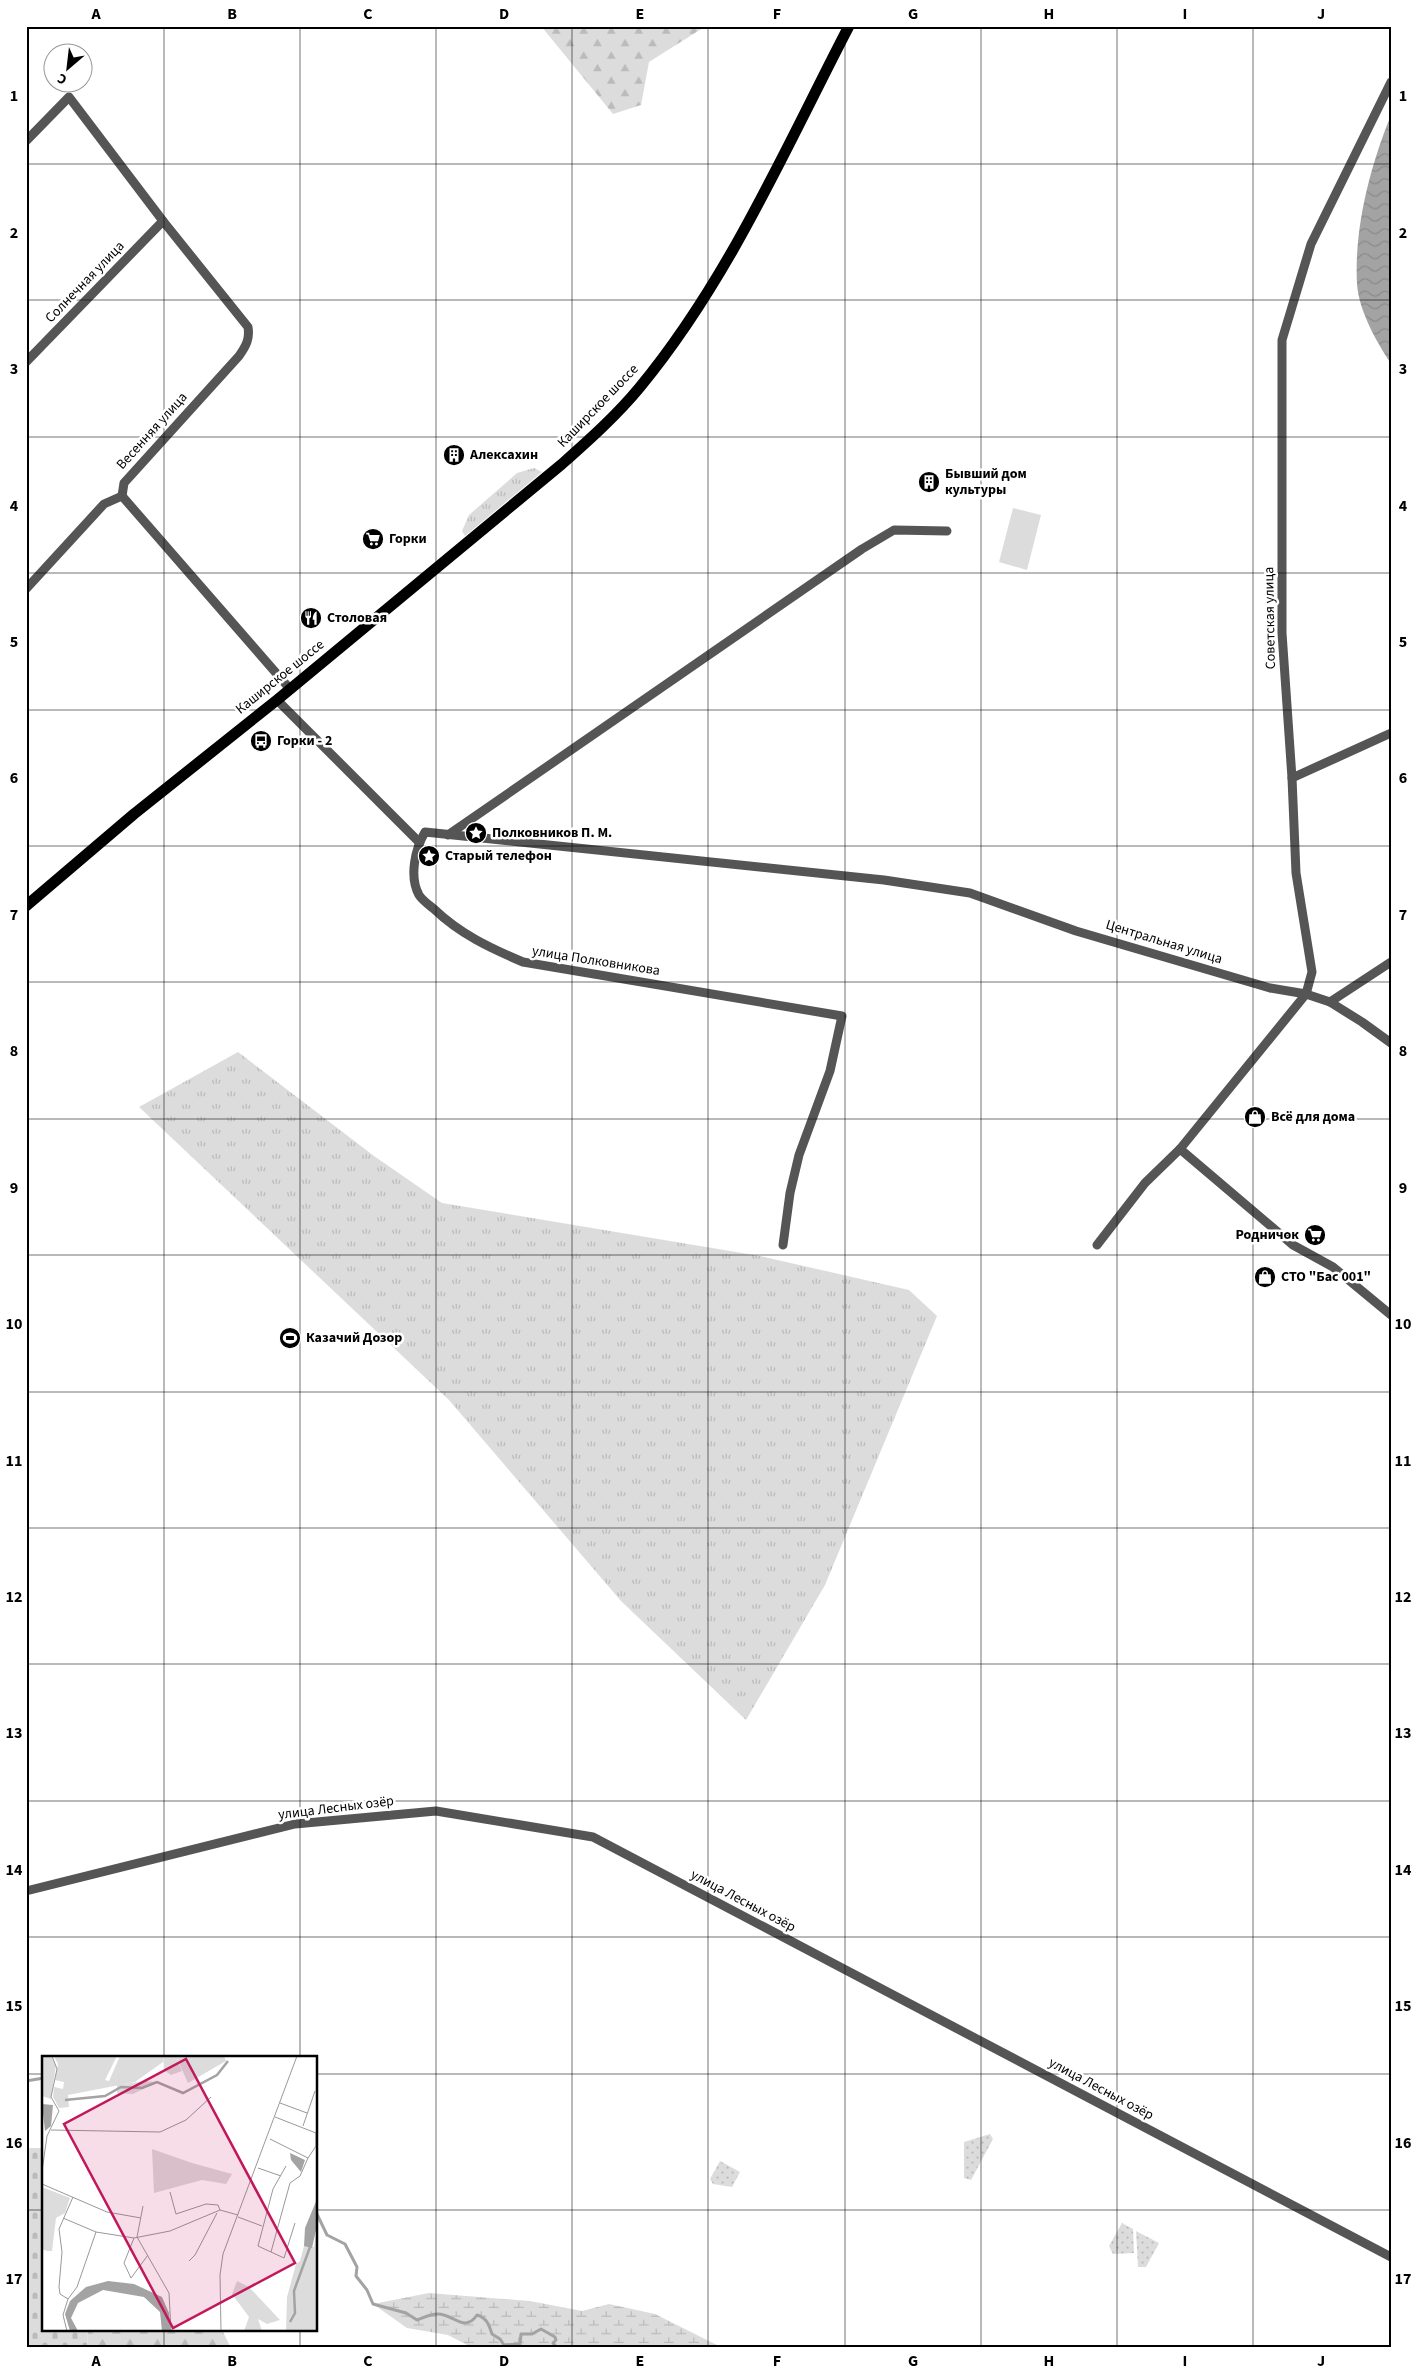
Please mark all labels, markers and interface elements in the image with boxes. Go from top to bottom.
text: A [90,3,101,25]
text: B [227,3,237,25]
text: C [363,3,373,25]
text: D [499,3,509,25]
text: E [636,3,644,25]
text: F [773,3,781,25]
text: G [908,3,918,25]
text: H [1044,3,1054,25]
text: I [1183,3,1187,25]
text: J [1317,3,1325,25]
north arrow [42,42,92,92]
text: С [54,68,71,89]
text: 1 [10,85,18,107]
text: 1 [1399,85,1407,107]
text: 2 [10,222,18,244]
text: 2 [1399,222,1407,244]
street label: Солнечная улица [41,237,129,327]
text: 3 [10,358,18,380]
text: 3 [1399,358,1407,380]
street label: Каширское шоссе [553,360,643,452]
street label: Весенняя улица [112,388,192,474]
building icon: Алексахин [442,443,466,467]
place label: Алексахин [469,445,538,465]
place label: Бывший дом культуры [945,464,1027,500]
building icon: Бывший дом культуры [917,470,941,494]
text: 4 [10,495,19,517]
text: 4 [1399,495,1408,517]
supermarket icon: Горки [361,527,385,551]
place label: Горки [389,529,427,549]
street label: Советская улица [1259,566,1281,670]
restaurant icon: Столовая [299,606,323,630]
place label: Столовая [327,608,387,628]
text: 5 [10,631,18,653]
text: 5 [1399,631,1407,653]
street label: Каширское шоссе [231,635,329,719]
bus stop icon: Горки - 2 [249,729,273,753]
place label: Горки - 2 [277,731,332,751]
text: 6 [10,767,18,789]
text: 6 [1399,767,1407,789]
place icon: Полковников П. М. [464,821,488,845]
place label: Полковников П. М. [492,823,612,843]
place icon: Старый телефон [417,844,441,868]
place label: Старый телефон [445,846,552,866]
text: 7 [10,904,18,926]
text: 7 [1399,904,1407,926]
street label: Центральная улица [1103,915,1225,969]
street label: улица Полковникова [531,941,661,981]
text: 8 [10,1040,18,1062]
text: 8 [1399,1040,1407,1062]
shop icon: Всё для дома [1243,1105,1267,1129]
place label: Всё для дома [1271,1107,1355,1127]
text: 9 [10,1177,18,1199]
text: 9 [1399,1177,1407,1199]
supermarket icon: Родничок [1303,1223,1327,1247]
place label: Родничок [1236,1225,1299,1245]
shop icon: СТО "Бас 001" [1253,1265,1277,1289]
place label: СТО "Бас 001" [1281,1267,1371,1287]
text: 10 [6,1313,22,1335]
text: 10 [1395,1313,1411,1335]
sports icon: Казачий Дозор [278,1326,302,1350]
place label: Казачий Дозор [306,1328,402,1348]
text: 11 [6,1450,22,1472]
text: 11 [1395,1450,1411,1472]
text: 12 [6,1586,22,1608]
text: 12 [1395,1586,1411,1608]
text: 13 [6,1722,22,1744]
text: 13 [1395,1722,1411,1744]
street label: улица Лесных озёр [277,1791,395,1825]
text: 14 [6,1859,23,1881]
text: 14 [1395,1859,1412,1881]
street label: улица Лесных озёр [687,1865,799,1937]
text: 15 [6,1995,22,2017]
text: 15 [1395,1995,1411,2017]
street label: улица Лесных озёр [1045,2053,1157,2125]
inset map [42,2056,318,2332]
text: 16 [6,2132,22,2154]
text: 16 [1395,2132,1411,2154]
text: 17 [6,2268,22,2290]
text: 17 [1395,2268,1411,2290]
text: A [90,2350,101,2372]
text: B [227,2350,237,2372]
text: C [363,2350,373,2372]
text: D [499,2350,509,2372]
text: E [636,2350,644,2372]
text: F [773,2350,781,2372]
text: G [908,2350,918,2372]
text: H [1044,2350,1054,2372]
text: I [1183,2350,1187,2372]
text: J [1317,2350,1325,2372]

